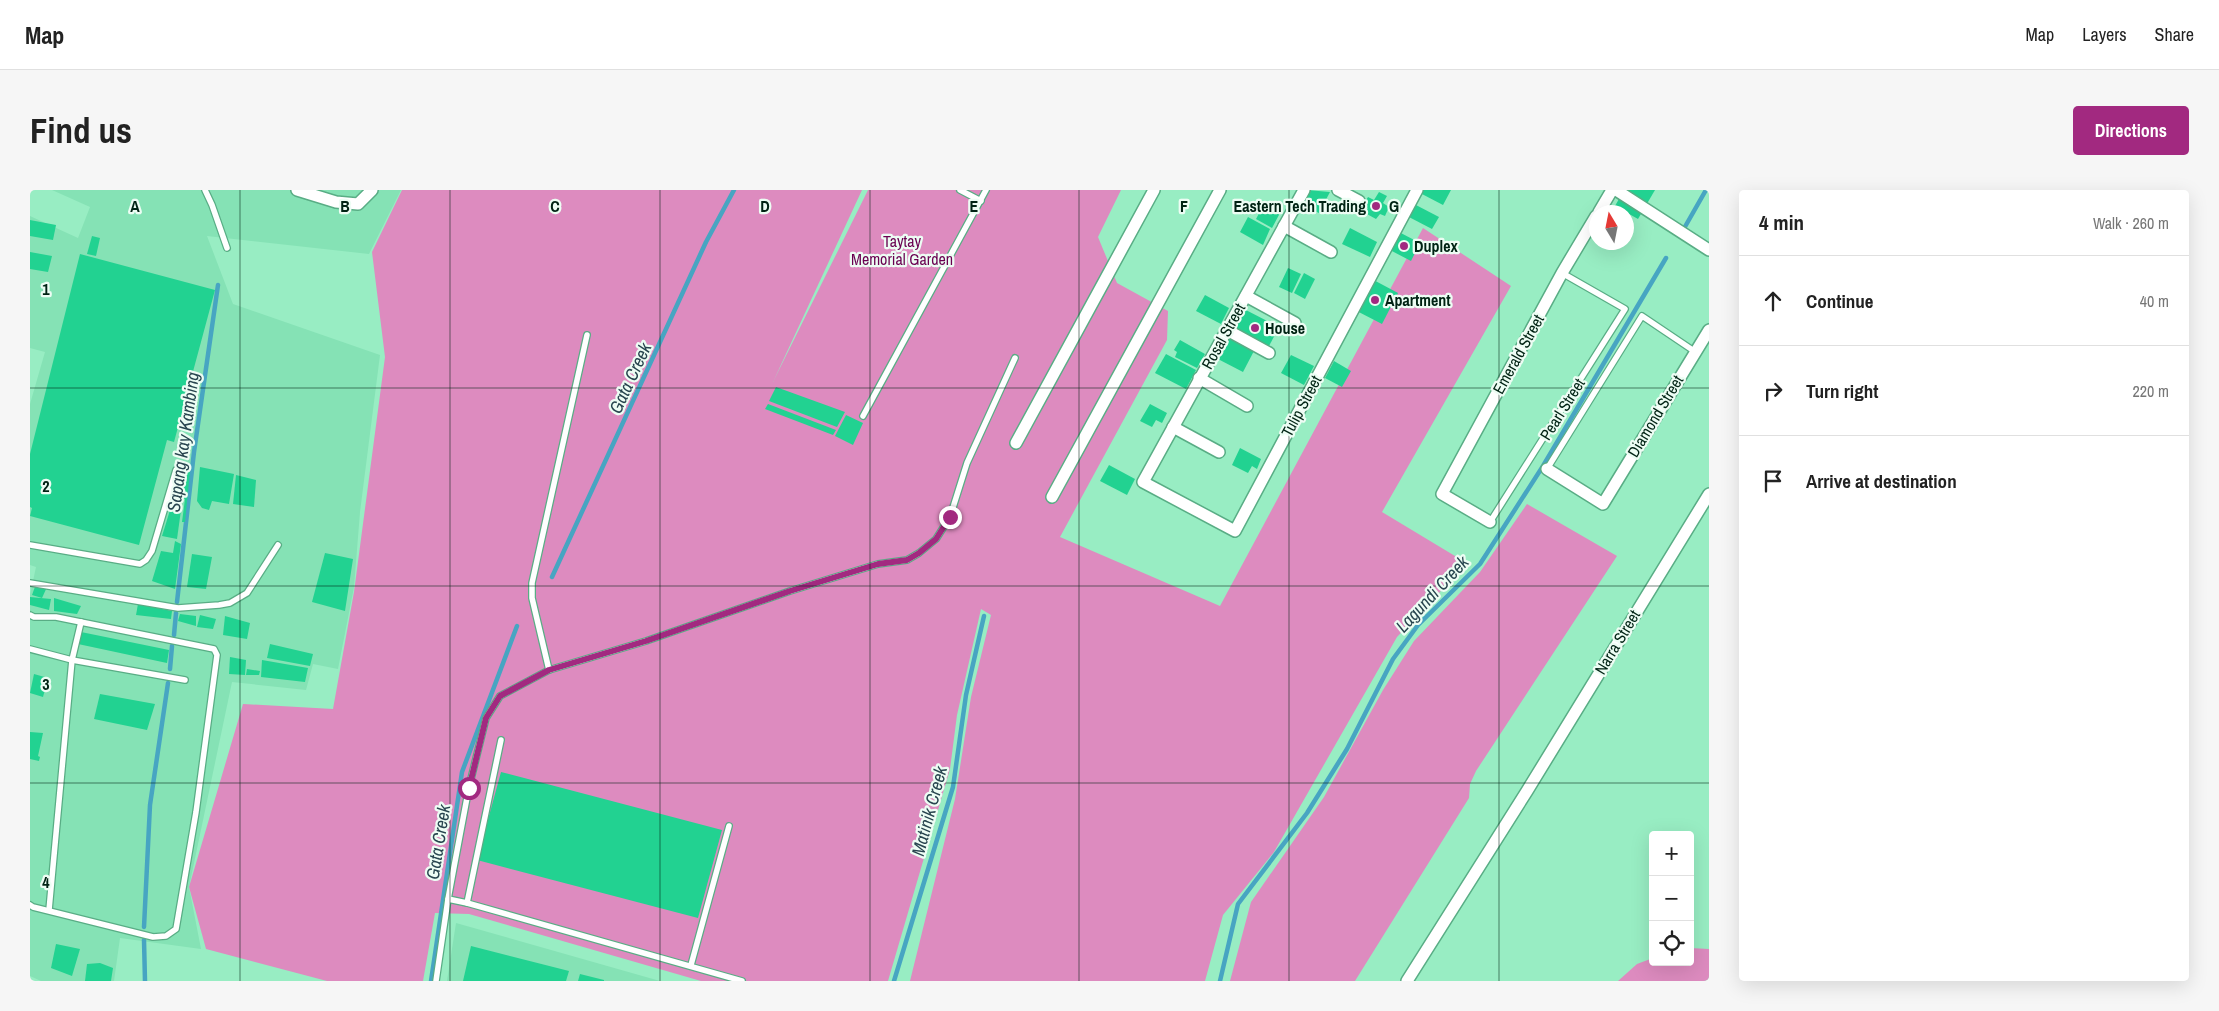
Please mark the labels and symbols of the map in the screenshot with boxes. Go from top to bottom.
text: A [130,195,140,217]
text: B [340,195,350,217]
text: C [550,195,560,217]
text: D [760,195,770,217]
text: E [970,195,979,217]
text: F [1180,195,1188,217]
place label: Eastern Tech Trading [1234,195,1366,217]
text: G [1389,195,1399,217]
marker: Eastern Tech Trading [1370,200,1382,212]
north arrow [1589,205,1634,250]
park label: Taytay Memorial Garden [851,230,953,270]
place label: Duplex [1414,235,1458,257]
marker: Duplex [1398,240,1410,252]
text: 1 [42,278,50,300]
place label: Apartment [1385,289,1451,311]
marker: Apartment [1369,294,1381,306]
street label: Rosal Street [1196,299,1250,373]
street label: Emerald Street [1487,310,1549,398]
place label: House [1265,317,1305,339]
marker: House [1249,322,1261,334]
water label: Gata Creek [603,338,658,417]
water label: Sapang kay Kambing [161,370,205,514]
street label: Tulip Street [1276,371,1327,441]
street label: Diamond Street [1622,371,1688,461]
street label: Pearl Street [1534,373,1590,444]
text: 2 [42,475,50,497]
route end [939,506,962,529]
water label: Lagundi Creek [1390,550,1475,638]
street label: Narra Street [1589,605,1645,678]
text: 3 [42,673,50,695]
water label: Matinik Creek [905,763,953,859]
route start [458,777,481,800]
water label: Gata Creek [420,802,456,881]
text: 4 [42,871,50,893]

